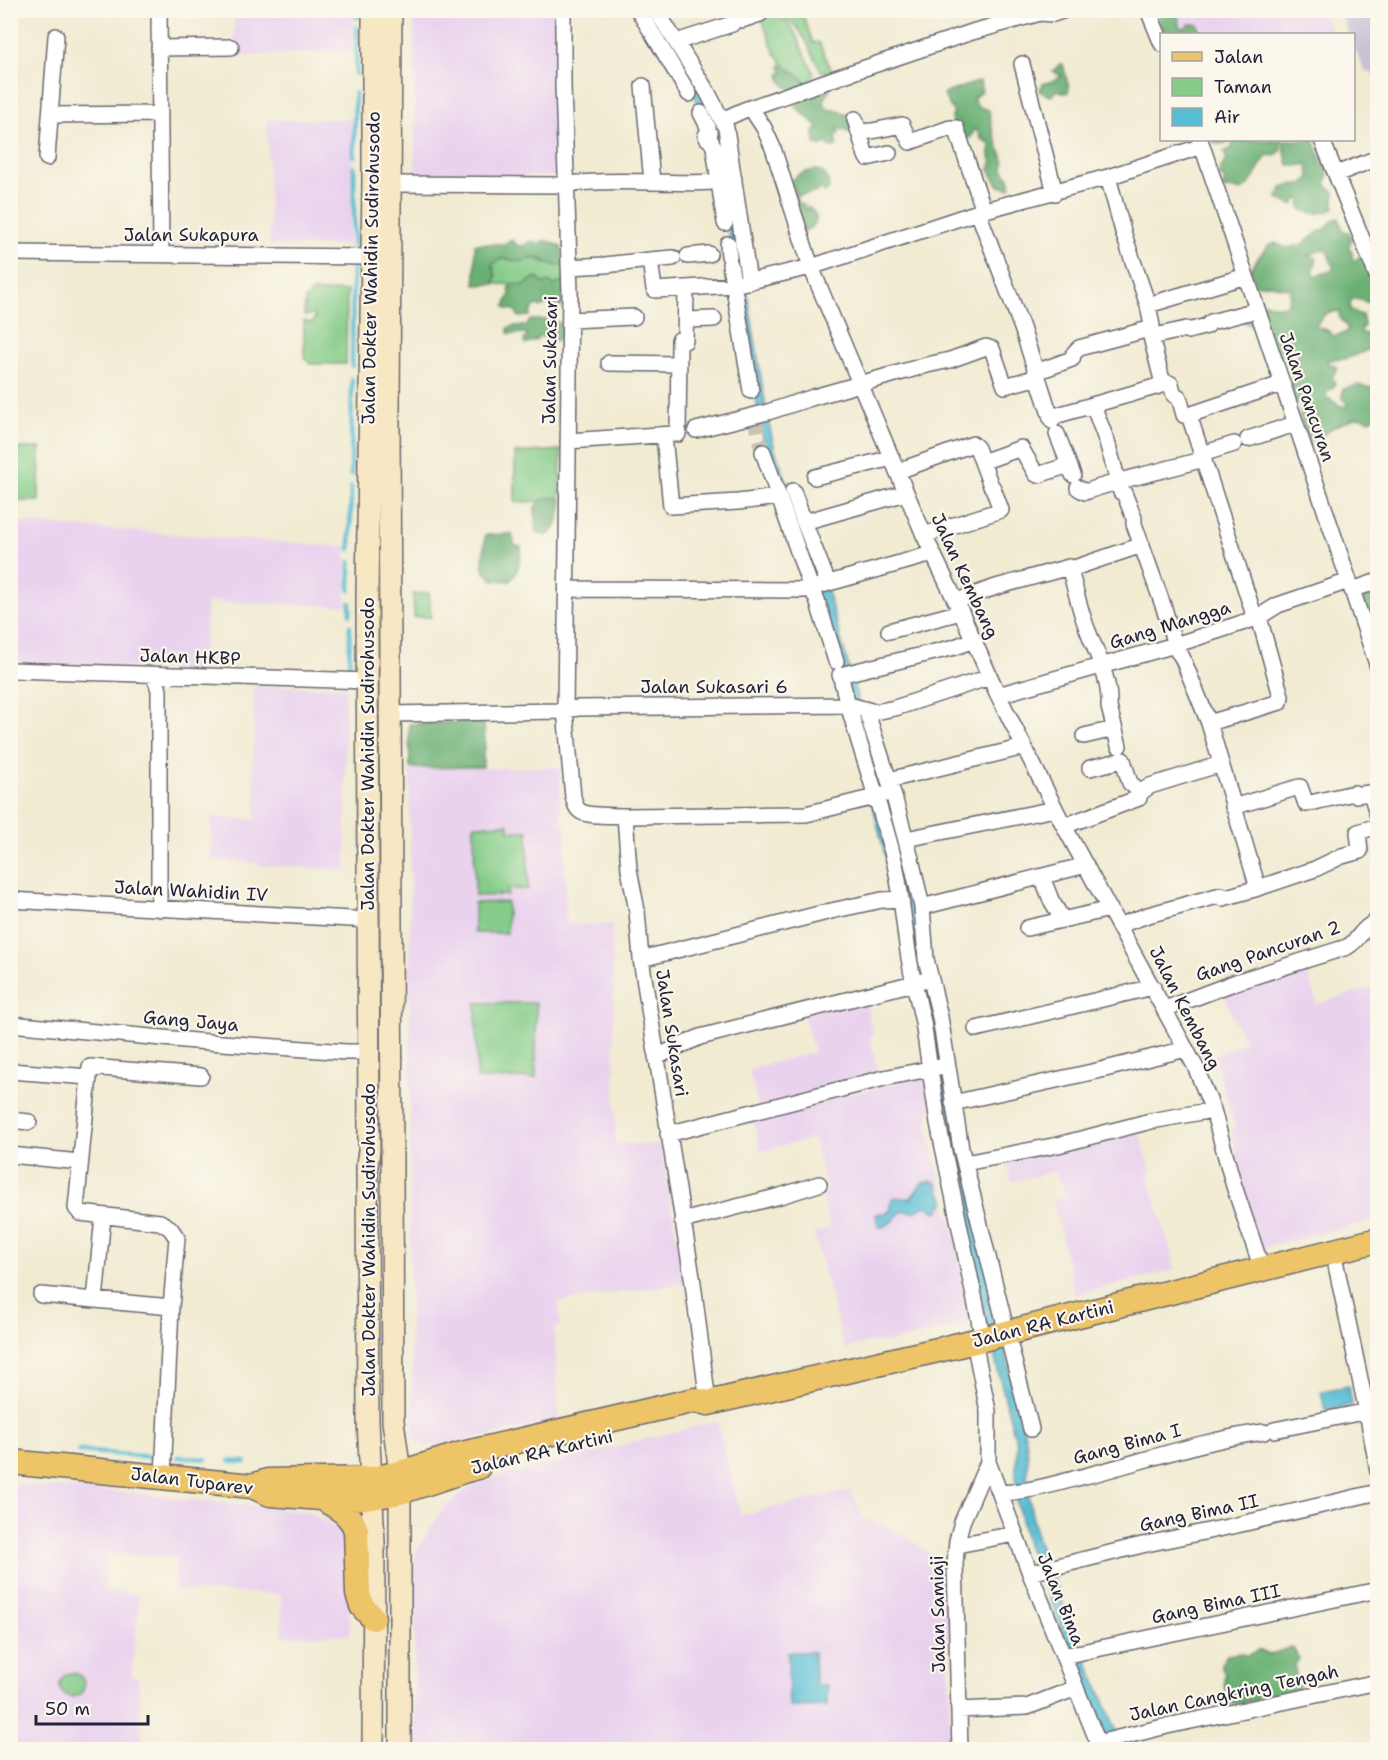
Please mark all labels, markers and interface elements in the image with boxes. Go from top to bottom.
legend [1160,33,1355,141]
text: Jalan [1214,45,1263,69]
text: Taman [1214,75,1272,99]
text: Air [1214,105,1240,129]
street label: Jalan Dokter Wahidin Sudirohusodo [356,111,386,425]
street label: Jalan Sukapura [123,223,259,247]
street label: Jalan Sukasari [537,295,563,425]
street label: Jalan Pancuran [1274,329,1340,465]
street label: Jalan Kembang [925,510,1005,642]
street label: Gang Mangga [1107,595,1233,655]
street label: Jalan Dokter Wahidin Sudirohusodo [356,597,380,911]
street label: Jalan HKBP [139,643,241,671]
street label: Jalan Sukasari 6 [640,675,788,699]
street label: Jalan Wahidin IV [113,875,269,907]
street label: Gang Pancuran 2 [1192,915,1344,987]
street label: Jalan Kembang [1144,942,1226,1074]
street label: Jalan Sukasari [650,967,694,1099]
street label: Gang Jaya [142,1005,240,1037]
street label: Jalan Dokter Wahidin Sudirohusodo [357,1083,381,1397]
street label: Jalan RA Kartini [970,1295,1116,1353]
street label: Gang Bima I [1070,1418,1184,1470]
street label: Jalan RA Kartini [469,1424,615,1480]
street label: Jalan Tuparev [129,1462,255,1500]
street label: Gang Bima II [1137,1489,1261,1537]
street label: Jalan Bima [1032,1549,1090,1649]
street label: Jalan Samiaji [925,1555,951,1673]
street label: Gang Bima III [1149,1579,1283,1629]
street label: Jalan Cangkring Tengah [1127,1659,1341,1727]
scale bar [36,1688,148,1726]
text: 50 m [45,1697,90,1721]

